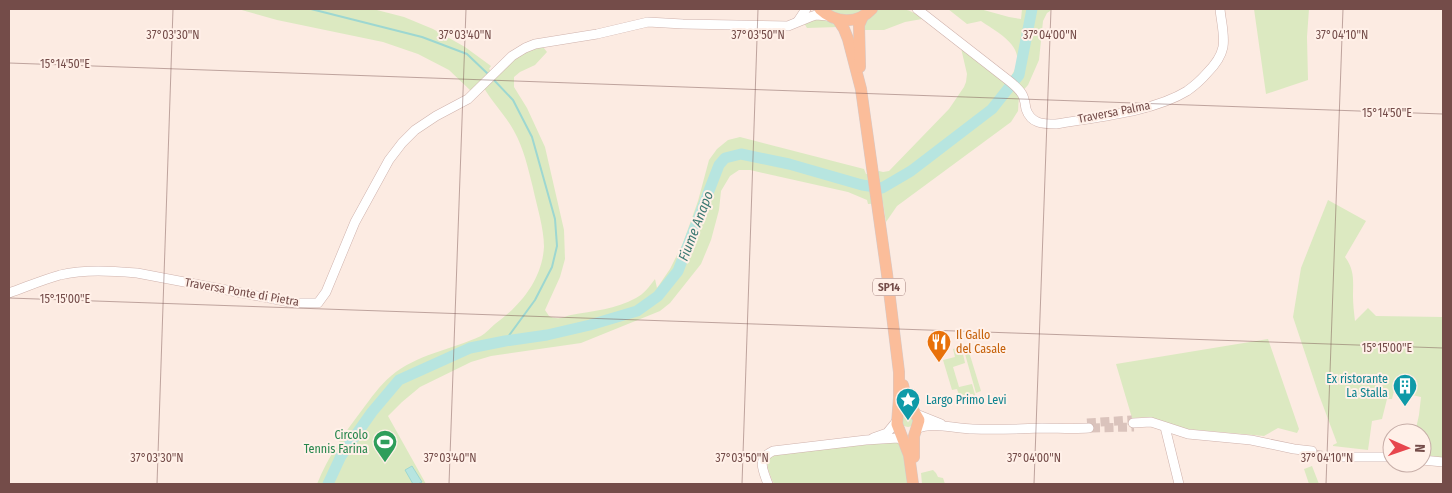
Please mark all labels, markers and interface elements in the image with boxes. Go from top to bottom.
text: 37°03'30"N [146,28,200,42]
text: 37°03'40"N [438,28,492,42]
text: 37°03'50"N [731,28,785,42]
text: 37°04'00"N [1023,28,1077,42]
text: 37°04'10"N [1316,28,1368,42]
text: 15°14'50"E [40,57,90,71]
street label: Traversa Palma [1077,98,1151,126]
text: 15°14'50"E [1362,106,1412,120]
water label: Fiume Anapo [675,189,717,263]
street label: Traversa Ponte di Pietra [184,275,300,309]
road number: SP14 [873,278,905,296]
text: 15°15'00"E [40,292,91,306]
place label: Il Gallo del Casale [956,328,1006,356]
restaurant icon: Il Gallo del Casale [926,329,952,363]
text: 15°15'00"E [1362,341,1413,355]
place label: Ex ristorante La Stalla [1326,372,1388,400]
building icon: Ex ristorante La Stalla [1392,373,1418,407]
place icon: Largo Primo Levi [895,387,921,421]
place label: Largo Primo Levi [926,393,1007,407]
north arrow [1382,423,1432,473]
place label: Circolo Tennis Farina [304,428,368,456]
sports icon: Circolo Tennis Farina [372,429,398,463]
text: N [1411,444,1428,453]
text: 37°03'30"N [130,451,184,465]
text: 37°03'40"N [423,451,477,465]
text: 37°03'50"N [715,451,769,465]
text: 37°04'00"N [1007,451,1061,465]
text: 37°04'10"N [1301,451,1353,465]

